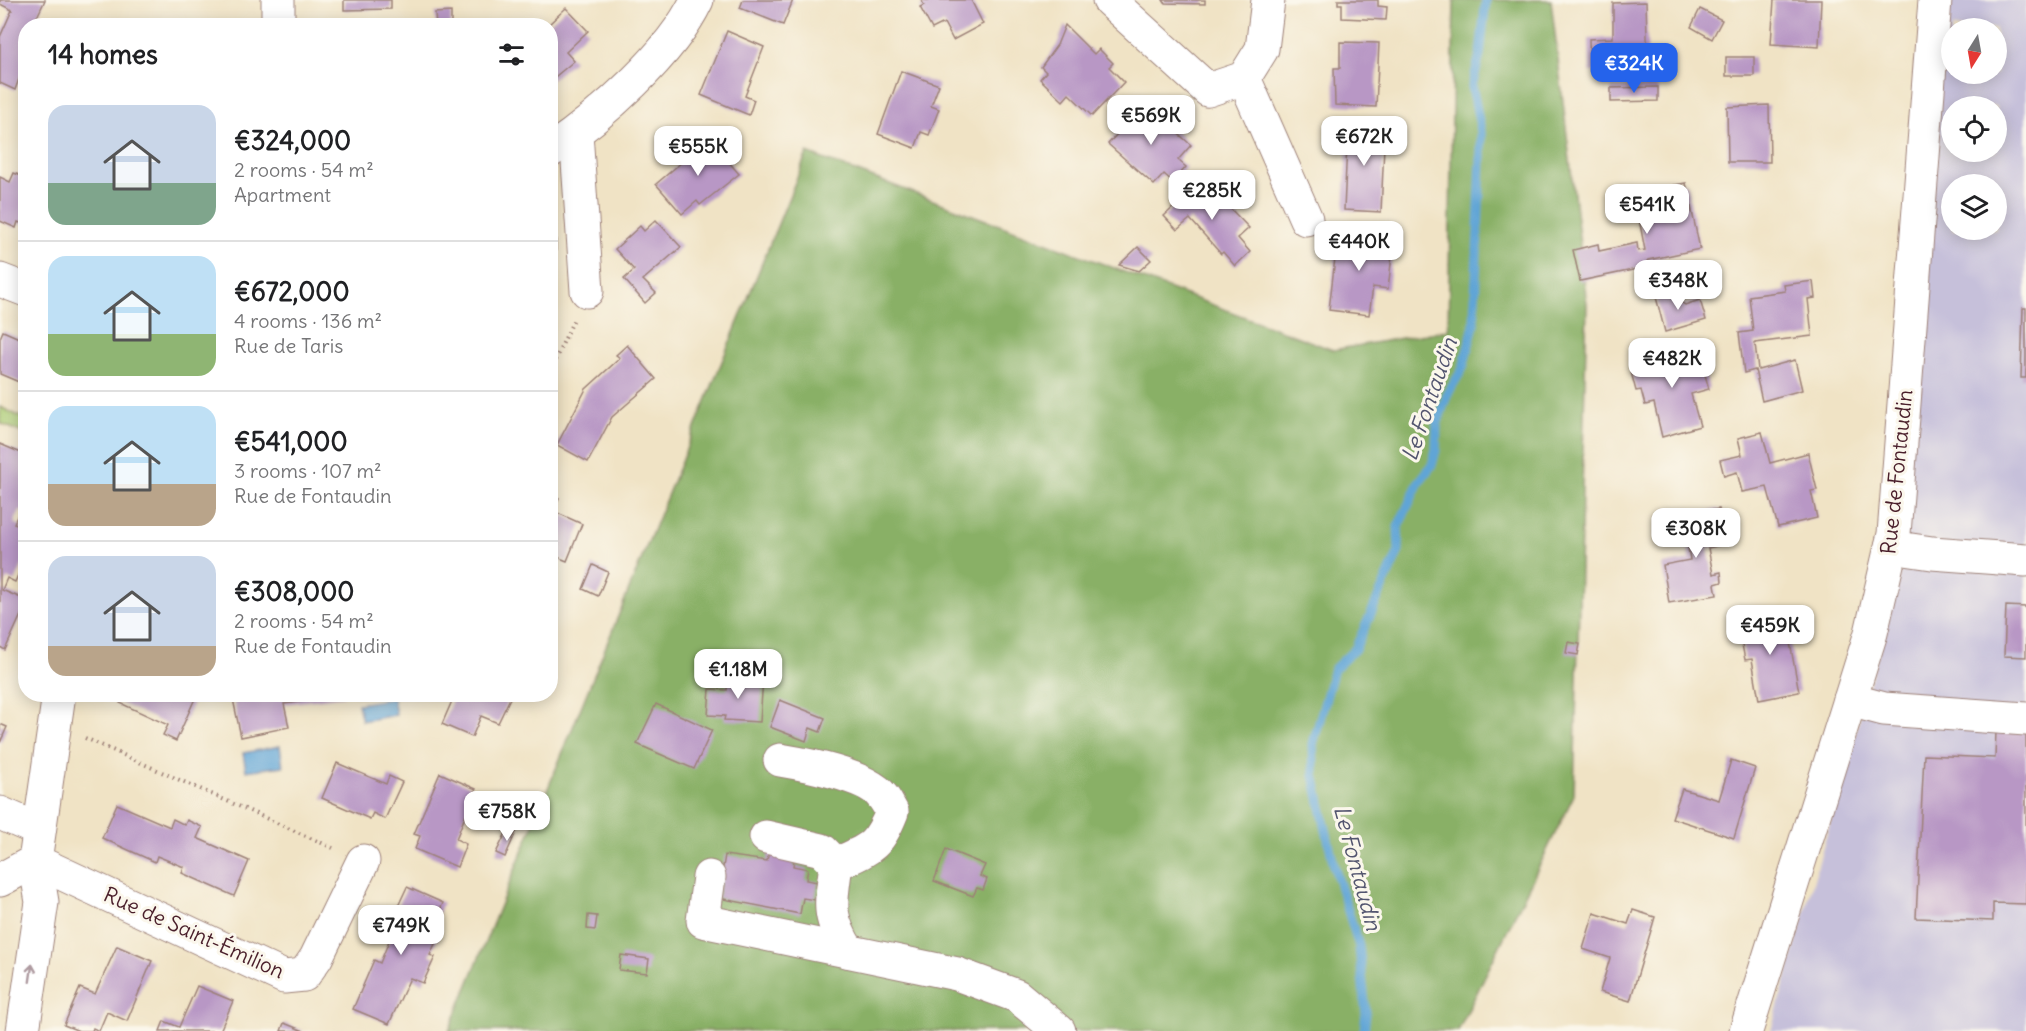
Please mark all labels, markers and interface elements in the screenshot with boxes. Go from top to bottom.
north arrow [1941,18,2007,84]
map controls [1941,18,2007,240]
text: 14 homes [48,38,158,71]
icon: filters [495,38,528,71]
pin: €324K [1592,43,1676,94]
text: €324K [1605,50,1663,75]
pin: €569K [1109,95,1193,146]
button: locate [1941,96,2007,162]
text: €569K [1121,102,1181,127]
pin: €672K [1322,116,1406,167]
text: €672K [1335,123,1393,148]
text: €324,000 [234,124,351,157]
pin: €555K [656,126,740,177]
icon: home [96,129,168,201]
text: €555K [668,133,728,158]
text: 2 rooms · 54 m² [234,157,374,182]
pin: €285K [1170,170,1254,221]
button: layers [1941,174,2007,240]
text: €285K [1182,177,1242,202]
text: Apartment [234,182,331,207]
pin: €541K [1605,184,1689,235]
text: €541K [1619,191,1675,216]
pin: €440K [1317,221,1401,272]
text: €440K [1328,228,1390,253]
pin: €348K [1636,260,1720,311]
text: €348K [1648,267,1708,292]
text: €672,000 [234,275,350,308]
icon: home [96,280,168,352]
text: 4 rooms · 136 m² [234,308,382,333]
text: Rue de Taris [234,333,343,358]
water label: Le Fontaudin [1395,333,1463,464]
pin: €482K [1630,338,1714,389]
text: €482K [1642,345,1702,370]
street label: Rue de Fontaudin [1874,388,1919,556]
text: €541,000 [234,425,348,458]
icon: home [96,430,168,502]
text: 3 rooms · 107 m² [234,458,382,483]
text: Rue de Fontaudin [234,483,391,508]
pin: €308K [1654,508,1738,559]
text: €308K [1665,515,1727,540]
text: €308,000 [234,575,354,608]
icon: home [96,580,168,652]
pin: €459K [1728,605,1812,656]
text: 2 rooms · 54 m² [234,608,374,633]
text: €459K [1740,612,1800,637]
text: Rue de Fontaudin [234,633,391,658]
pin: €1.18M [689,649,787,700]
text: €1.18M [708,656,768,681]
pin: €758K [465,791,549,842]
text: €758K [478,798,536,823]
water label: Le Fontaudin [1328,803,1388,935]
street label: Rue de Saint-Émilion [100,881,289,985]
pin: €749K [359,905,443,956]
text: €749K [372,912,430,937]
one-way arrow [26,964,37,984]

